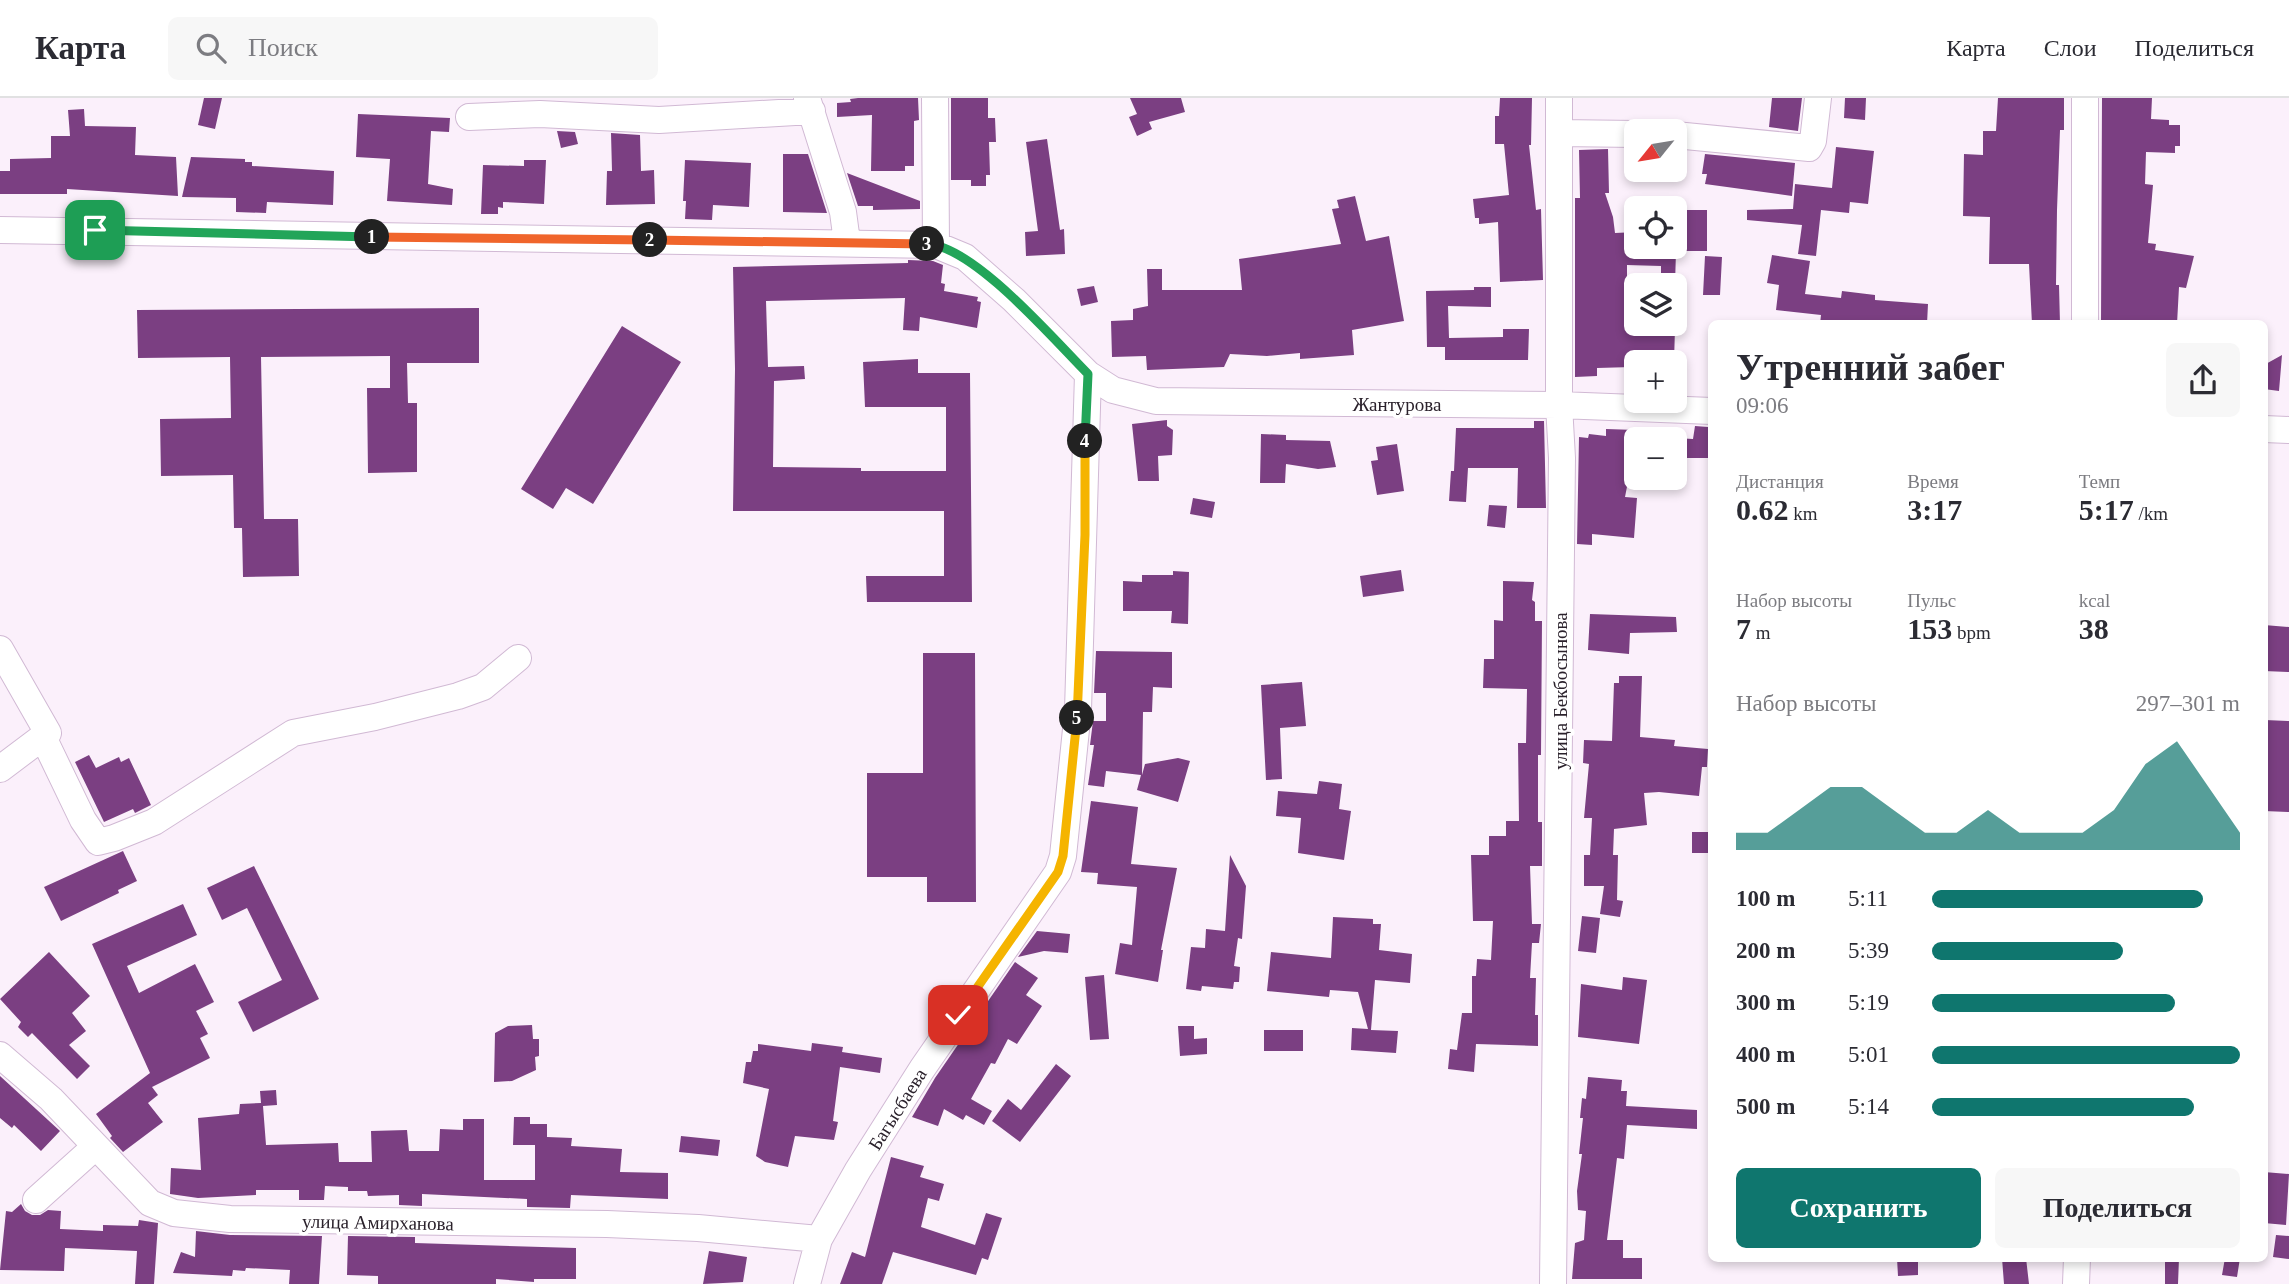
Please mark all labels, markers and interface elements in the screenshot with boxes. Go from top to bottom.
search box [168,17,658,80]
icon: search [192,29,230,67]
text: Карта [35,30,126,66]
text: Поиск [248,33,318,62]
text: Карта [1946,35,2006,61]
text: Слои [2044,35,2097,61]
text: Поделиться [2135,35,2254,61]
north arrow [1624,119,1687,182]
map controls [1624,119,1687,490]
button: locate [1624,196,1687,259]
pin [65,200,125,260]
icon: arrive [76,211,114,249]
pin: 1 [354,220,390,254]
pin: 2 [632,222,668,258]
text: 1 [367,226,376,247]
pin: 3 [909,226,944,262]
text: 2 [645,229,654,250]
text: 3 [922,233,931,254]
button: layers [1624,273,1687,336]
button: share [2166,343,2240,417]
text: Утренний забег [1736,346,2005,388]
button: + [1624,350,1687,413]
text: 09:06 [1736,393,1788,418]
street label: Жантурова [1353,394,1442,415]
pin: 4 [1068,424,1102,458]
button: − [1624,427,1687,490]
text: 4 [1080,430,1089,451]
text: Дистанция [1736,471,1824,492]
text: Время [1907,471,1959,492]
text: Темп [2079,471,2120,492]
text: 0.62 [1736,493,1789,526]
text: 3:17 [1907,493,1962,526]
text: 5:17 [2079,493,2134,526]
text: km [1789,503,1818,524]
text: /km [2134,503,2168,524]
text: Набор высоты [1736,590,1852,611]
text: Пульс [1907,590,1956,611]
text: kcal [2079,590,2110,611]
street label: улица Бекбосынова [1550,612,1571,770]
text: 7 [1736,612,1751,645]
text: 153 [1907,612,1952,645]
text: 38 [2079,612,2109,645]
text: m [1751,622,1771,643]
text: bpm [1952,622,1991,643]
text: Набор высоты [1736,691,1877,716]
text: 297–301 m [2136,691,2240,716]
pin: 5 [1060,700,1094,736]
text: 5 [1072,707,1081,728]
text: 100 m [1736,886,1795,911]
text: 5:11 [1848,886,1888,911]
text: 200 m [1736,938,1795,963]
text: 5:39 [1848,938,1889,963]
pin [928,985,988,1045]
text: 300 m [1736,990,1795,1015]
text: 5:19 [1848,990,1889,1015]
icon: check [939,996,977,1034]
text: 400 m [1736,1042,1795,1067]
text: 5:01 [1848,1042,1889,1067]
street label: Багысбаева [864,1064,931,1154]
text: 500 m [1736,1094,1795,1119]
text: 5:14 [1848,1094,1889,1119]
button: Сохранить [1736,1168,1981,1248]
button: Поделиться [1995,1168,2240,1248]
street label: улица Амирханова [302,1211,455,1234]

